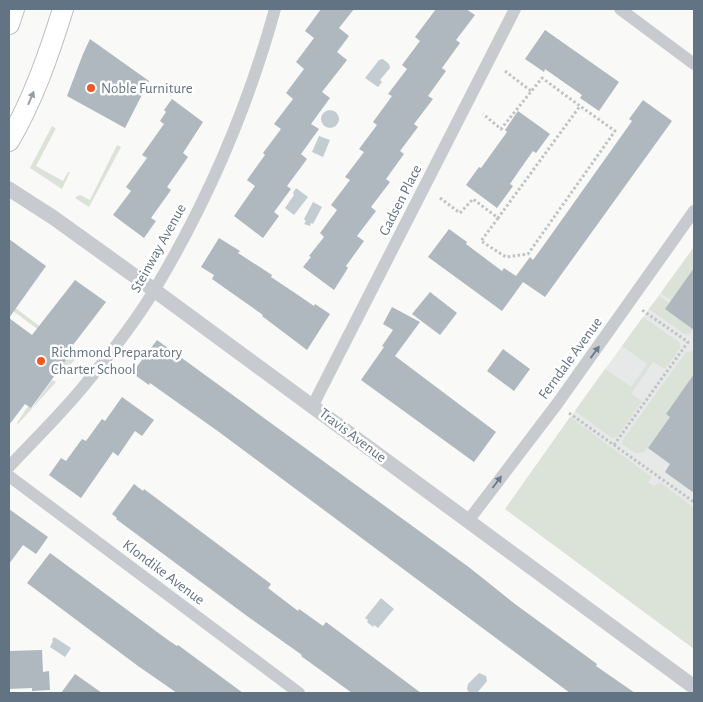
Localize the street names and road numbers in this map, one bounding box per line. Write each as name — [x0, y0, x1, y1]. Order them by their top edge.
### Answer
street label: Gadsen Place — [376, 162, 425, 238]
street label: Steinway Avenue — [128, 201, 189, 295]
street label: Ferndale Avenue — [536, 315, 605, 402]
street label: Travis Avenue — [316, 405, 389, 465]
street label: Klondike Avenue — [120, 537, 207, 608]

